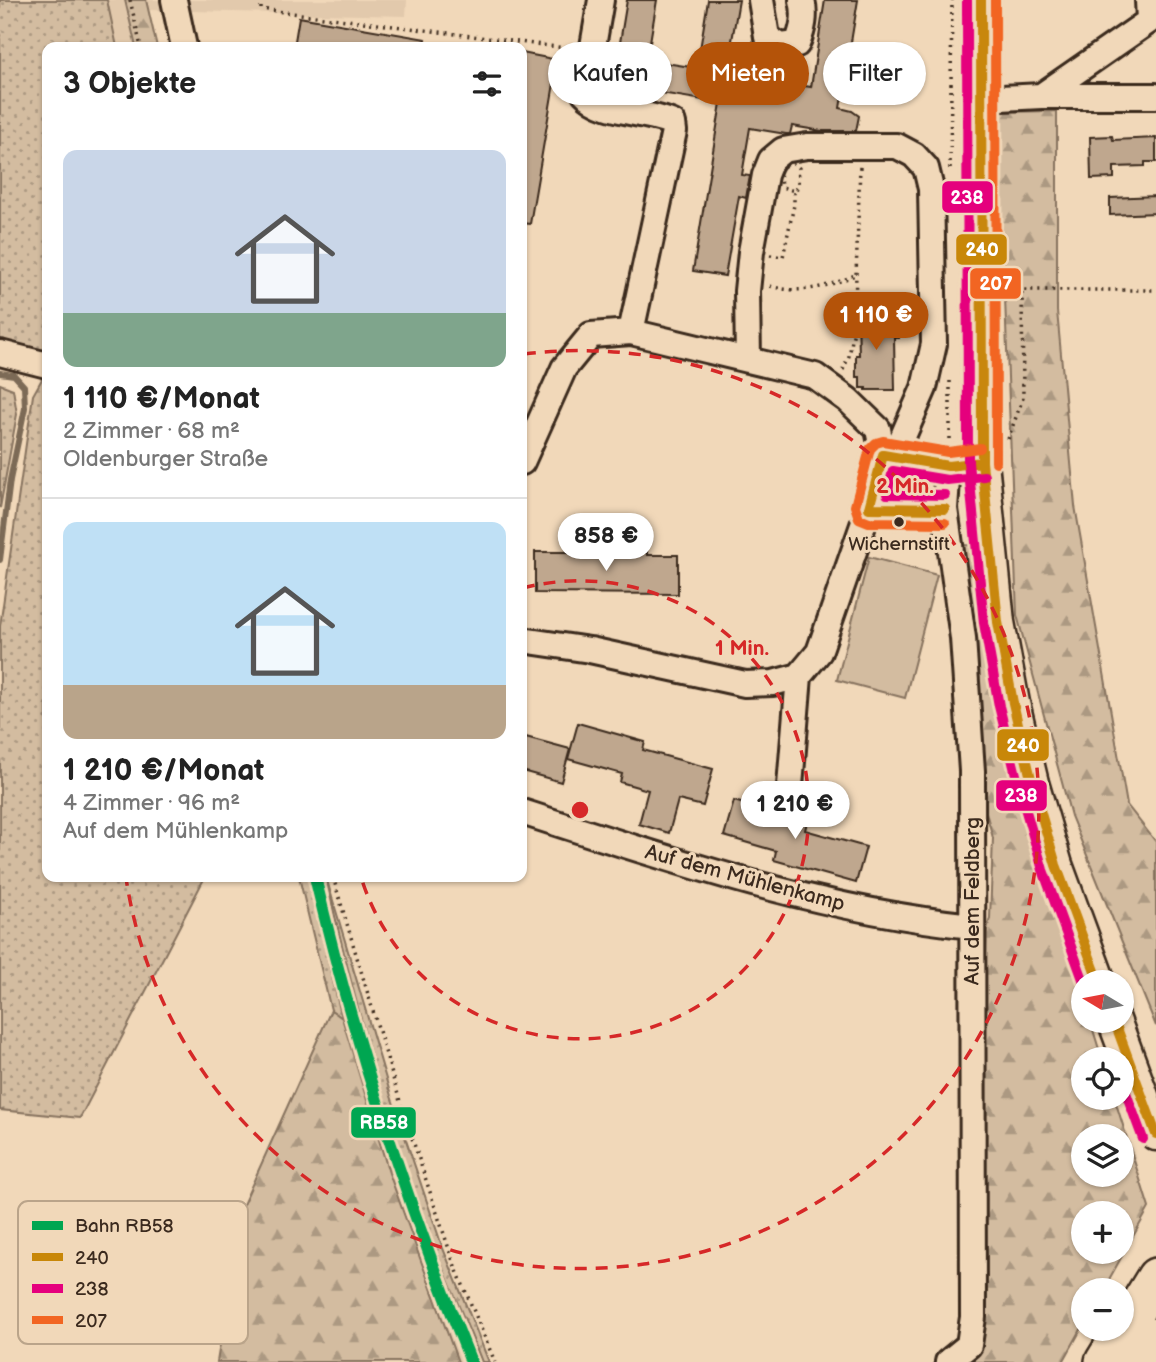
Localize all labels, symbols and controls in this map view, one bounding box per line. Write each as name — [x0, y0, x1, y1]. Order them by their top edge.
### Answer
chip: Kaufen — [548, 42, 672, 105]
chip: Mieten — [686, 42, 809, 105]
chip: Filter — [823, 42, 926, 105]
icon: filters — [468, 65, 506, 103]
text: 3 Objekte — [63, 66, 196, 102]
line badge: 238 — [941, 180, 994, 214]
text: 238 — [950, 187, 984, 210]
icon: home — [222, 196, 348, 322]
line badge: 240 — [955, 233, 1008, 266]
text: 240 — [965, 239, 999, 262]
line badge: 207 — [969, 267, 1022, 300]
text: 207 — [979, 273, 1013, 296]
pin: 1 110 € — [811, 292, 941, 352]
text: 1 110 € — [839, 301, 913, 329]
text: 1 110 €/Monat — [63, 381, 260, 417]
text: 2 Zimmer · 68 m² — [63, 417, 240, 445]
text: Oldenburger Straße — [63, 445, 268, 473]
text: 2 Min. — [876, 474, 934, 499]
pin: 858 € — [557, 514, 655, 573]
marker: Wichernstift — [892, 515, 906, 529]
text: 858 € — [574, 522, 638, 550]
place label: Wichernstift — [848, 533, 950, 556]
icon: home — [222, 568, 348, 694]
text: 1 Min. — [715, 636, 769, 661]
line badge: 240 — [996, 728, 1050, 762]
text: 240 — [1006, 735, 1040, 758]
text: 1 210 €/Monat — [63, 753, 264, 789]
line badge: 238 — [995, 779, 1048, 812]
pin: 1 210 € — [730, 782, 860, 841]
text: 238 — [1004, 785, 1038, 808]
text: 4 Zimmer · 96 m² — [63, 789, 240, 817]
text: 1 210 € — [757, 790, 833, 818]
centre of rings — [568, 798, 592, 822]
text: Auf dem Mühlenkamp — [63, 817, 288, 845]
street label: Auf dem Feldberg — [960, 817, 985, 985]
street label: Auf dem Mühlenkamp — [642, 839, 848, 917]
north arrow — [1071, 970, 1134, 1032]
map controls — [1071, 970, 1134, 1341]
button: locate — [1071, 1047, 1134, 1110]
line badge: RB58 — [350, 1106, 417, 1139]
text: RB58 — [360, 1112, 408, 1135]
button: layers — [1071, 1124, 1134, 1187]
legend — [18, 1201, 248, 1344]
button: + — [1071, 1201, 1134, 1264]
text: Bahn RB58 — [75, 1215, 174, 1238]
text: 240 — [75, 1247, 109, 1270]
text: 238 — [75, 1278, 109, 1301]
button: − — [1071, 1278, 1134, 1341]
text: 207 — [75, 1310, 107, 1333]

